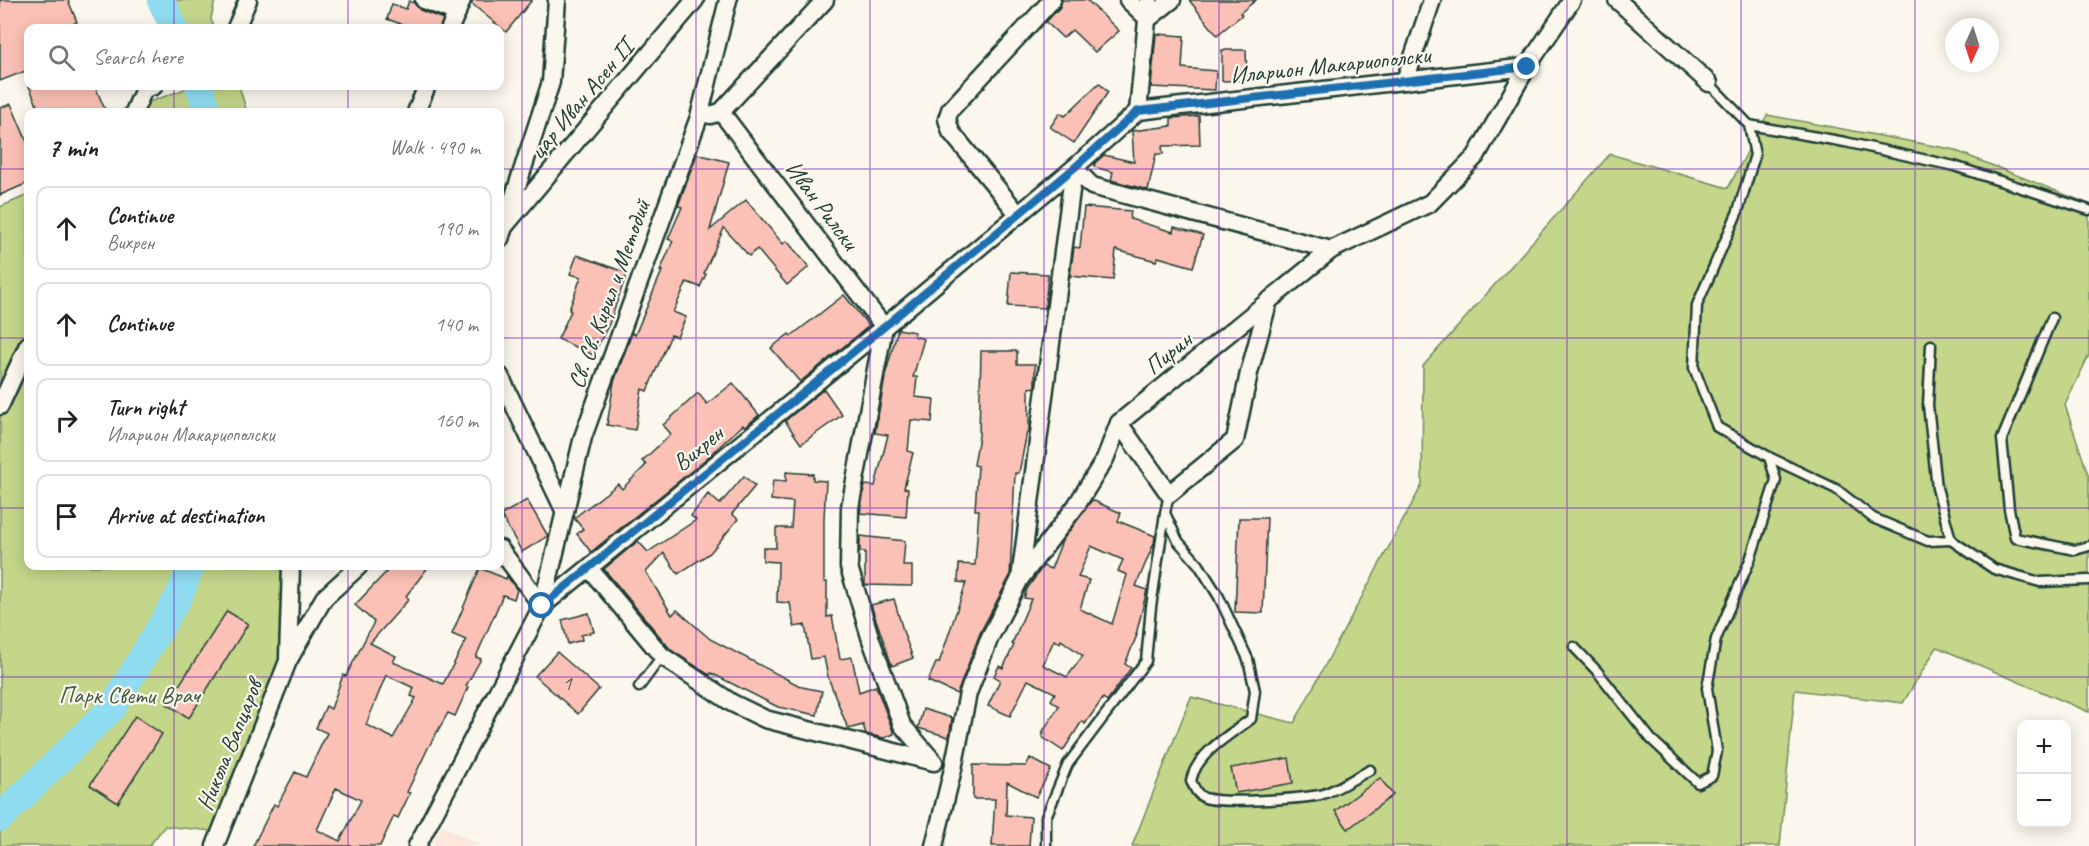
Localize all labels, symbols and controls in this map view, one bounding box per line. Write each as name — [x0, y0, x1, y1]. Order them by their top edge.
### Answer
north arrow — [1945, 18, 1999, 72]
search box — [24, 24, 504, 90]
street label: цар Иван Асен II — [522, 29, 643, 165]
street label: Иларион Макариополски — [1229, 39, 1434, 90]
icon: search — [45, 41, 78, 74]
text: Search here — [93, 43, 183, 71]
route end — [1513, 53, 1539, 79]
text: 7 min — [48, 131, 98, 164]
text: Walk · 490 m — [390, 135, 480, 160]
street label: Иван Рилски — [779, 155, 867, 257]
street label: Св. Св. Кирил и Методий — [561, 194, 658, 392]
text: Continue — [107, 202, 173, 230]
icon: ahead — [50, 212, 83, 245]
text: 190 m — [435, 216, 478, 241]
text: Вихрен — [107, 230, 154, 255]
icon: ahead — [50, 308, 83, 341]
text: Continue — [107, 310, 173, 338]
text: 140 m — [435, 312, 478, 337]
street label: Пирин — [1138, 324, 1199, 381]
text: Turn right — [107, 394, 184, 422]
icon: right — [50, 404, 83, 437]
text: 160 m — [435, 408, 478, 433]
street label: Вихрен — [667, 417, 731, 477]
text: Иларион Макариополски — [107, 422, 274, 447]
icon: arrive — [50, 500, 83, 533]
text: Arrive at destination — [107, 502, 264, 530]
route start — [528, 592, 554, 618]
house number: 1 — [562, 670, 573, 696]
street label: Никола Вапцаров — [189, 671, 271, 815]
park label: Парк Свети Врач — [59, 680, 202, 710]
map controls — [2017, 720, 2071, 828]
button: + — [2017, 720, 2071, 774]
button: − — [2017, 774, 2071, 828]

